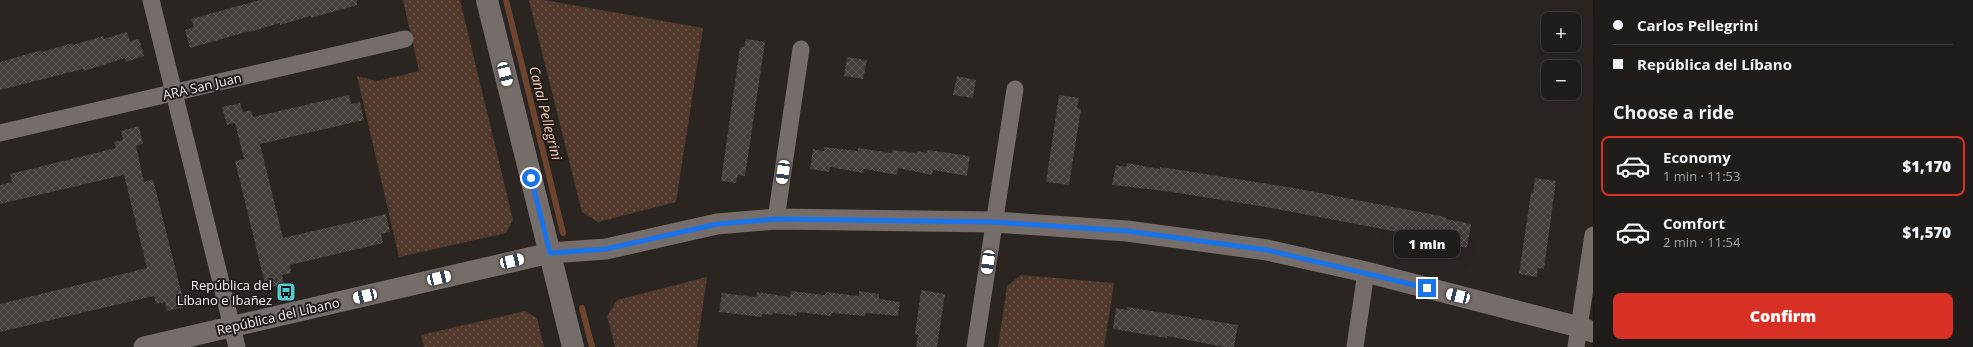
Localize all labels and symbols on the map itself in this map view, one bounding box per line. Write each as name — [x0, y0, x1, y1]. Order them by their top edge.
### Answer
car — [496, 61, 514, 87]
water label: Canal Pellegrini — [525, 64, 567, 162]
street label: ARA San Juan — [161, 68, 243, 104]
car — [775, 159, 791, 185]
route start — [522, 169, 540, 187]
callout: 1 min — [1394, 230, 1460, 258]
car — [980, 249, 996, 275]
car — [499, 252, 525, 270]
car — [426, 269, 452, 287]
place label: República del Líbano e Ibañez — [177, 276, 272, 309]
route end — [1418, 279, 1436, 297]
bus stop icon: República del Líbano e Ibañez — [275, 281, 297, 303]
car — [352, 287, 378, 305]
car — [1445, 287, 1471, 305]
street label: República del Líbano — [215, 293, 341, 339]

